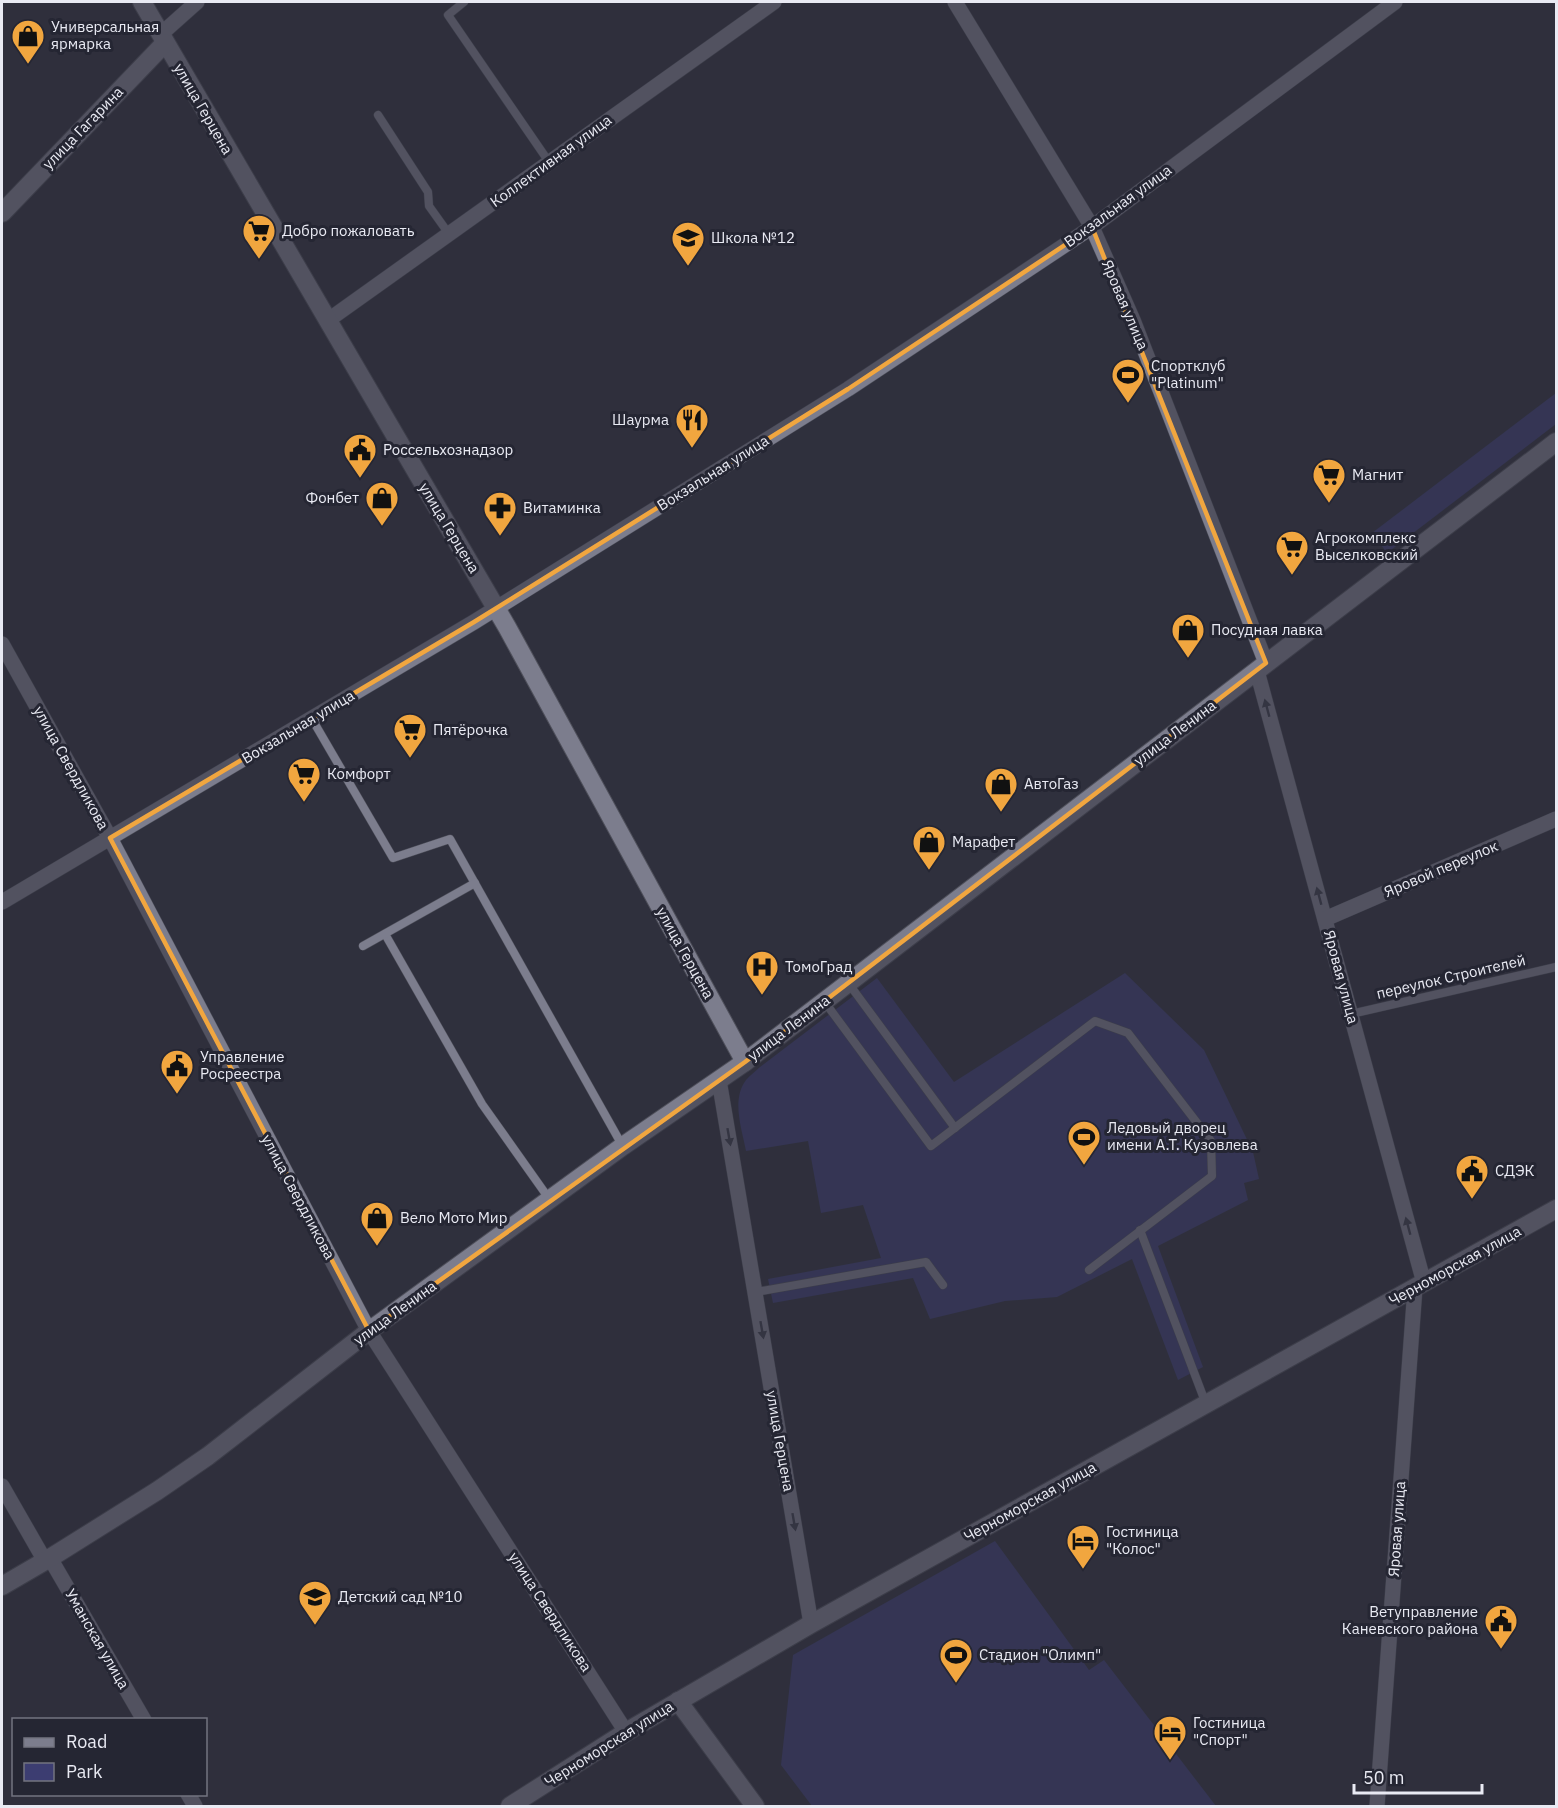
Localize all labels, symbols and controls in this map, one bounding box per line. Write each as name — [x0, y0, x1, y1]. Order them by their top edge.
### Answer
place label: Универсальная ярмарка — [51, 17, 159, 53]
shop icon: Универсальная ярмарка — [10, 18, 46, 65]
street label: улица Герцена — [170, 60, 237, 158]
street label: улица Гагарина — [38, 82, 127, 173]
street label: Коллективная улица — [486, 110, 615, 211]
street label: Вокзальная улица — [1060, 160, 1175, 251]
supermarket icon: Добро пожаловать — [241, 213, 277, 260]
school or university icon: Школа №12 — [670, 220, 706, 267]
place label: Добро пожаловать — [282, 221, 415, 240]
place label: Школа №12 — [711, 228, 795, 247]
street label: Яровая улица — [1098, 257, 1153, 353]
place label: Спортклуб "Platinum" — [1151, 356, 1226, 392]
sports icon: Спортклуб "Platinum" — [1110, 357, 1146, 404]
restaurant icon: Шаурма — [674, 402, 710, 449]
place label: Шаурма — [612, 410, 669, 429]
street label: Вокзальная улица — [653, 431, 772, 515]
public building icon: Россельхознадзор — [342, 432, 378, 479]
place label: Россельхознадзор — [383, 440, 513, 459]
supermarket icon: Магнит — [1311, 457, 1347, 504]
place label: Магнит — [1352, 465, 1403, 484]
street label: улица Герцена — [415, 479, 484, 576]
shop icon: Фонбет — [364, 480, 400, 527]
place label: Фонбет — [306, 488, 359, 507]
pharmacy icon: Витаминка — [482, 490, 518, 537]
place label: Витаминка — [523, 498, 601, 517]
place label: Агрокомплекс Выселковский — [1315, 528, 1418, 564]
supermarket icon: Агрокомплекс Выселковский — [1274, 529, 1310, 576]
shop icon: Посудная лавка — [1170, 612, 1206, 659]
place label: Посудная лавка — [1211, 620, 1323, 639]
street label: Вокзальная улица — [238, 685, 358, 768]
street label: улица Ленина — [1130, 696, 1220, 770]
one-way arrow — [1262, 699, 1271, 717]
street label: улица Свердликова — [29, 702, 113, 833]
supermarket icon: Пятёрочка — [392, 712, 428, 759]
place label: Пятёрочка — [433, 720, 508, 739]
supermarket icon: Комфорт — [286, 756, 322, 803]
place label: Комфорт — [327, 764, 391, 783]
shop icon: АвтоГаз — [983, 766, 1019, 813]
place label: АвтоГаз — [1024, 774, 1079, 793]
shop icon: Марафет — [911, 824, 947, 871]
place label: Марафет — [952, 832, 1015, 851]
street label: Яровой переулок — [1381, 836, 1501, 901]
one-way arrow — [1313, 887, 1323, 906]
street label: улица Герцена — [652, 904, 718, 1002]
street label: Яровая улица — [1320, 928, 1363, 1026]
hospital icon: ТомоГрад — [744, 949, 780, 996]
street label: переулок Строителей — [1374, 950, 1527, 1003]
place label: ТомоГрад — [785, 957, 852, 976]
street label: улица Ленина — [744, 991, 834, 1065]
place label: Управление Росреестра — [200, 1047, 285, 1083]
public building icon: Управление Росреестра — [159, 1048, 195, 1095]
place label: Ледовый дворец имени А.Т. Кузовлева — [1107, 1118, 1258, 1154]
sports icon: Ледовый дворец имени А.Т. Кузовлева — [1066, 1119, 1102, 1166]
one-way arrow — [725, 1128, 734, 1147]
street label: улица Свердликова — [257, 1131, 339, 1262]
public building icon: СДЭК — [1454, 1153, 1490, 1200]
place label: СДЭК — [1495, 1161, 1535, 1180]
shop icon: Вело Мото Мир — [359, 1200, 395, 1247]
place label: Вело Мото Мир — [400, 1208, 507, 1227]
one-way arrow — [1403, 1217, 1413, 1236]
street label: Черноморская улица — [1385, 1221, 1524, 1310]
street label: улица Ленина — [349, 1276, 440, 1349]
one-way arrow — [758, 1320, 767, 1339]
street label: улица Герцена — [762, 1389, 799, 1493]
street label: Черноморская улица — [960, 1457, 1099, 1546]
street label: Яровая улица — [1384, 1480, 1409, 1578]
one-way arrow — [790, 1513, 799, 1532]
place label: Гостиница "Колос" — [1106, 1522, 1179, 1558]
hotel icon: Гостиница "Колос" — [1065, 1523, 1101, 1570]
street label: улица Свердликова — [505, 1548, 596, 1675]
school or university icon: Детский сад №10 — [297, 1579, 333, 1626]
street label: Уманская улица — [61, 1585, 134, 1692]
place label: Детский сад №10 — [338, 1587, 463, 1606]
place label: Ветуправление Каневского района — [1342, 1602, 1478, 1638]
public building icon: Ветуправление Каневского района — [1483, 1603, 1519, 1650]
sports icon: Стадион "Олимп" — [938, 1637, 974, 1684]
place label: Стадион "Олимп" — [979, 1645, 1101, 1664]
street label: Черноморская улица — [541, 1696, 677, 1791]
place label: Гостиница "Спорт" — [1193, 1713, 1266, 1749]
hotel icon: Гостиница "Спорт" — [1152, 1714, 1188, 1761]
legend — [12, 1718, 207, 1796]
text: Road — [66, 1730, 107, 1753]
scale bar — [1354, 1757, 1482, 1795]
text: Park — [66, 1760, 103, 1783]
text: 50 m — [1363, 1766, 1405, 1789]

